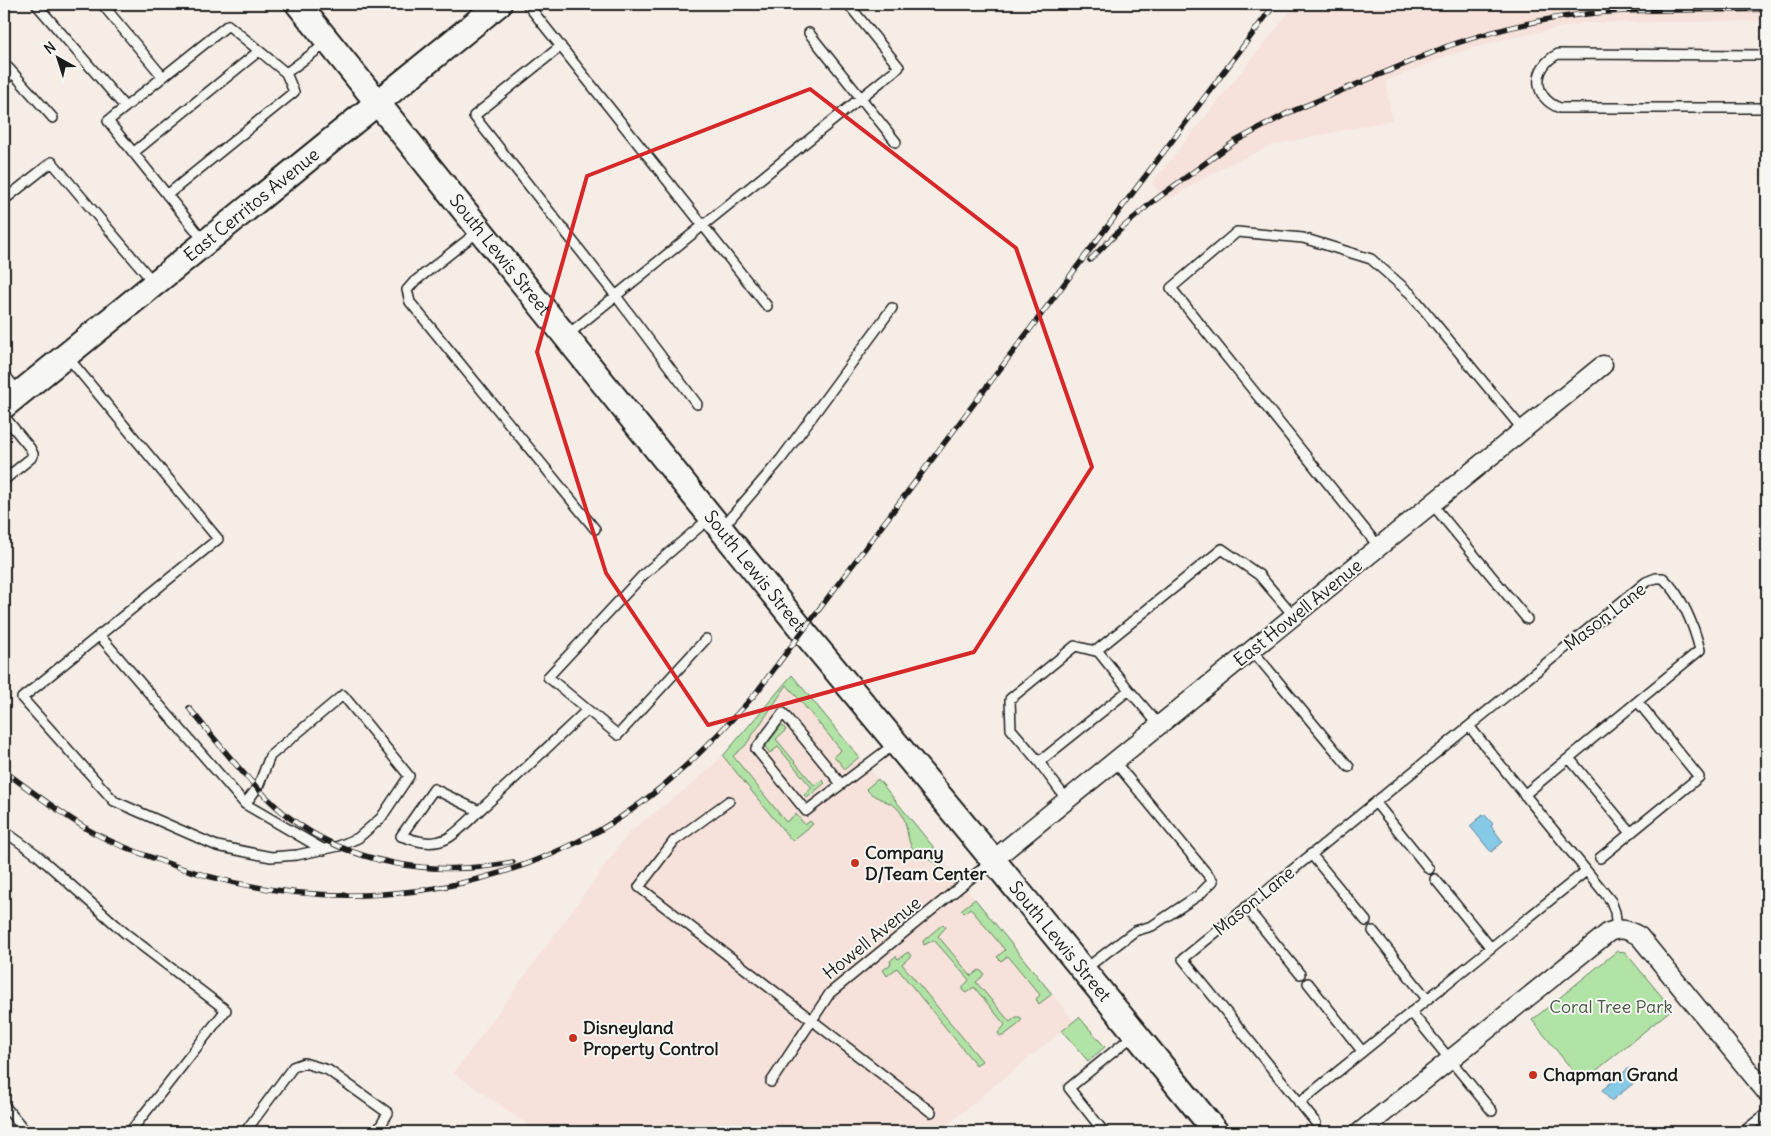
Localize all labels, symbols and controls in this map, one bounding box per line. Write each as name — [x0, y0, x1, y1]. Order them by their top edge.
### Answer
north arrow — [32, 32, 82, 82]
text: N — [40, 38, 59, 58]
street label: East Cerritos Avenue — [179, 143, 324, 266]
street label: South Lewis Street — [445, 189, 556, 320]
street label: South Lewis Street — [699, 505, 811, 636]
street label: East Howell Avenue — [1229, 554, 1367, 671]
street label: Mason Lane — [1559, 577, 1650, 656]
place label: Company D/Team Center — [865, 841, 987, 885]
marker: Company D/Team Center — [849, 857, 861, 869]
street label: Mason Lane — [1208, 861, 1299, 940]
street label: South Lewis Street — [1004, 876, 1116, 1006]
street label: Howell Avenue — [818, 891, 925, 984]
park label: Coral Tree Park — [1549, 995, 1673, 1018]
place label: Disneyland Property Control — [583, 1016, 718, 1060]
marker: Disneyland Property Control — [567, 1032, 579, 1044]
place label: Chapman Grand — [1543, 1063, 1678, 1086]
marker: Chapman Grand — [1527, 1069, 1539, 1081]

